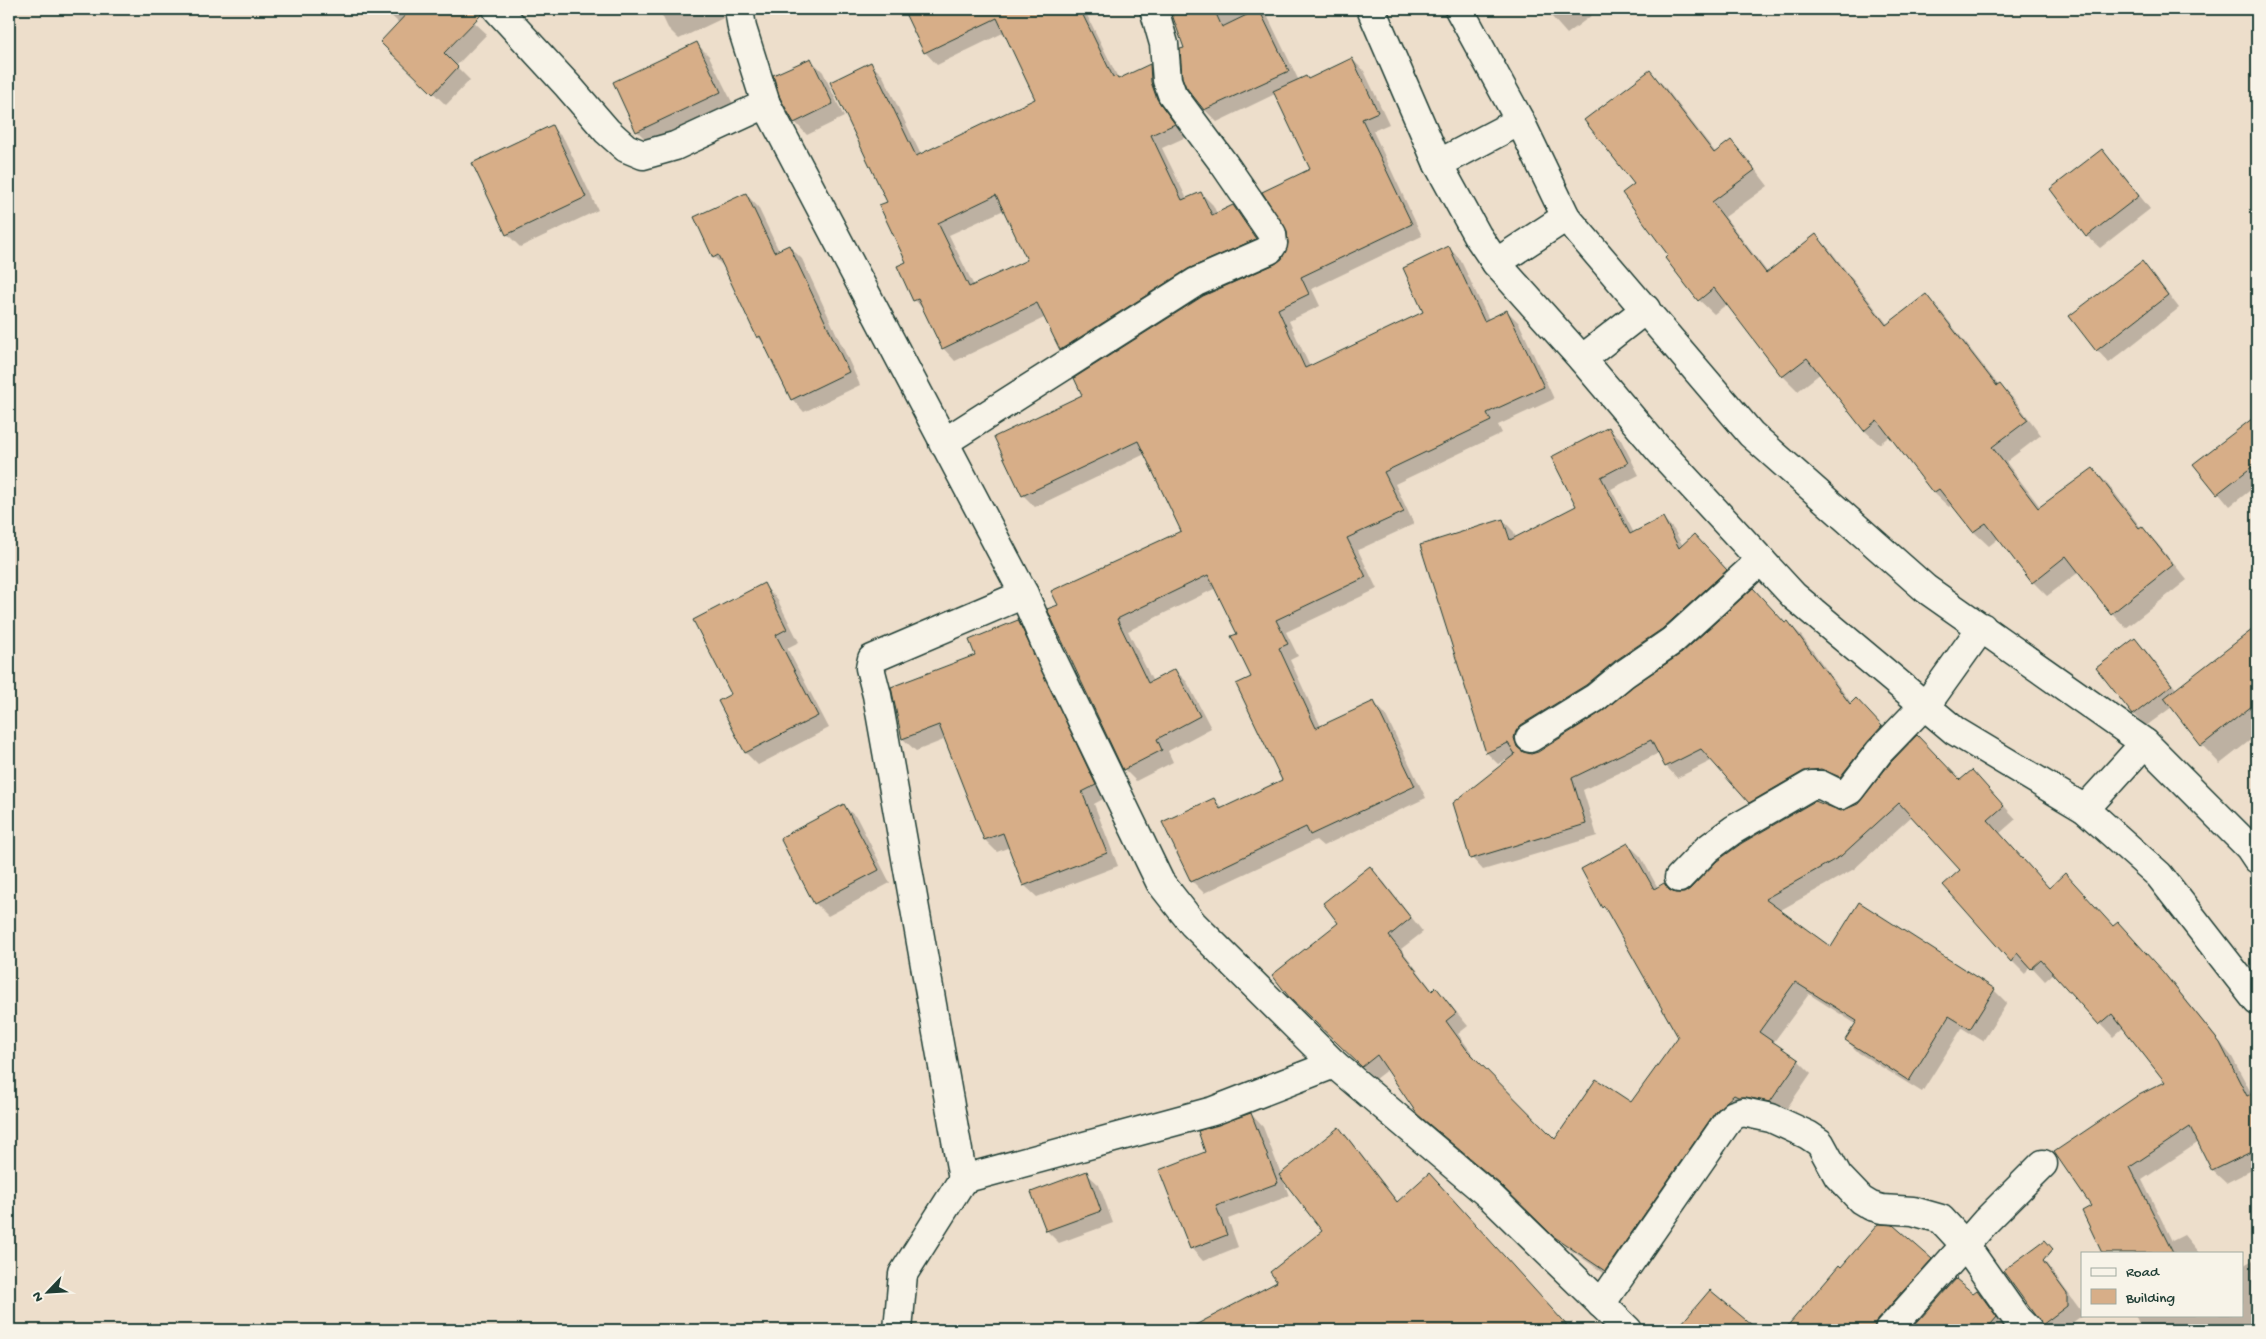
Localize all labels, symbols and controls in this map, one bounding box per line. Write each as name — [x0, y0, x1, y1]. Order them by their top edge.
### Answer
legend — [2081, 1252, 2244, 1316]
text: Road — [2126, 1264, 2160, 1282]
north arrow — [22, 1266, 72, 1316]
text: N — [29, 1289, 48, 1304]
text: Building — [2125, 1290, 2175, 1308]

